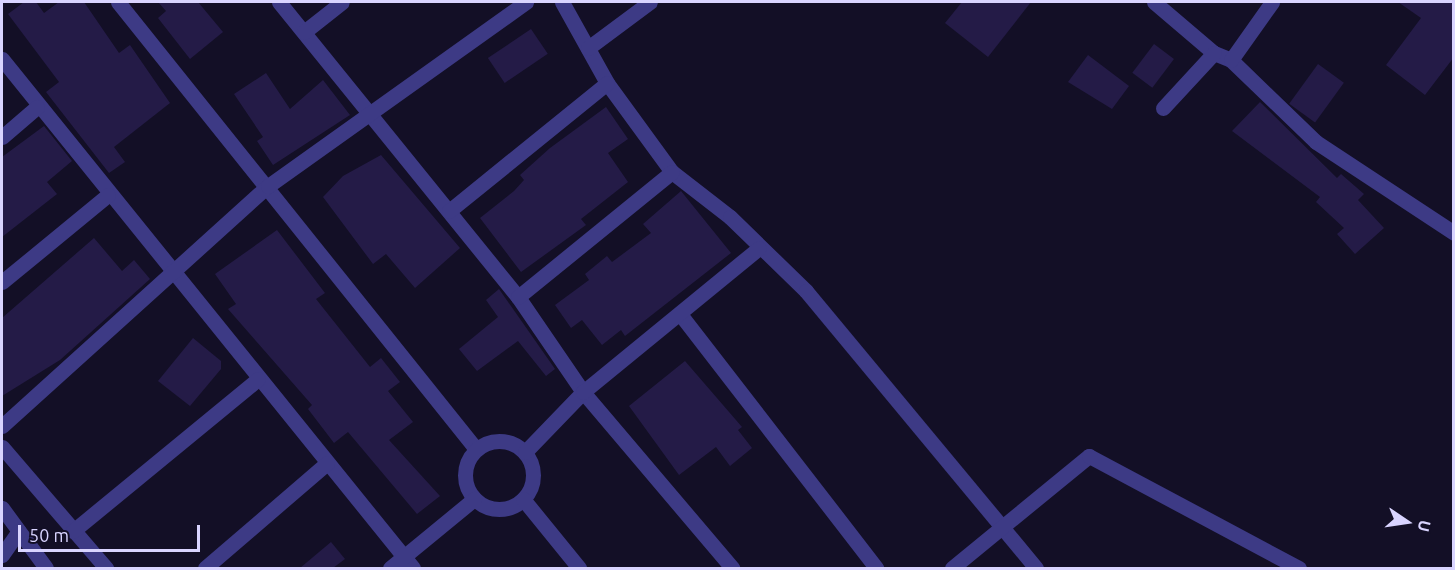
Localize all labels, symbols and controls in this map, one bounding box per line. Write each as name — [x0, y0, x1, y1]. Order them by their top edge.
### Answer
north arrow — [1377, 492, 1437, 552]
scale bar — [21, 513, 202, 551]
text: U — [1415, 519, 1435, 534]
text: 50 m — [29, 525, 69, 545]

